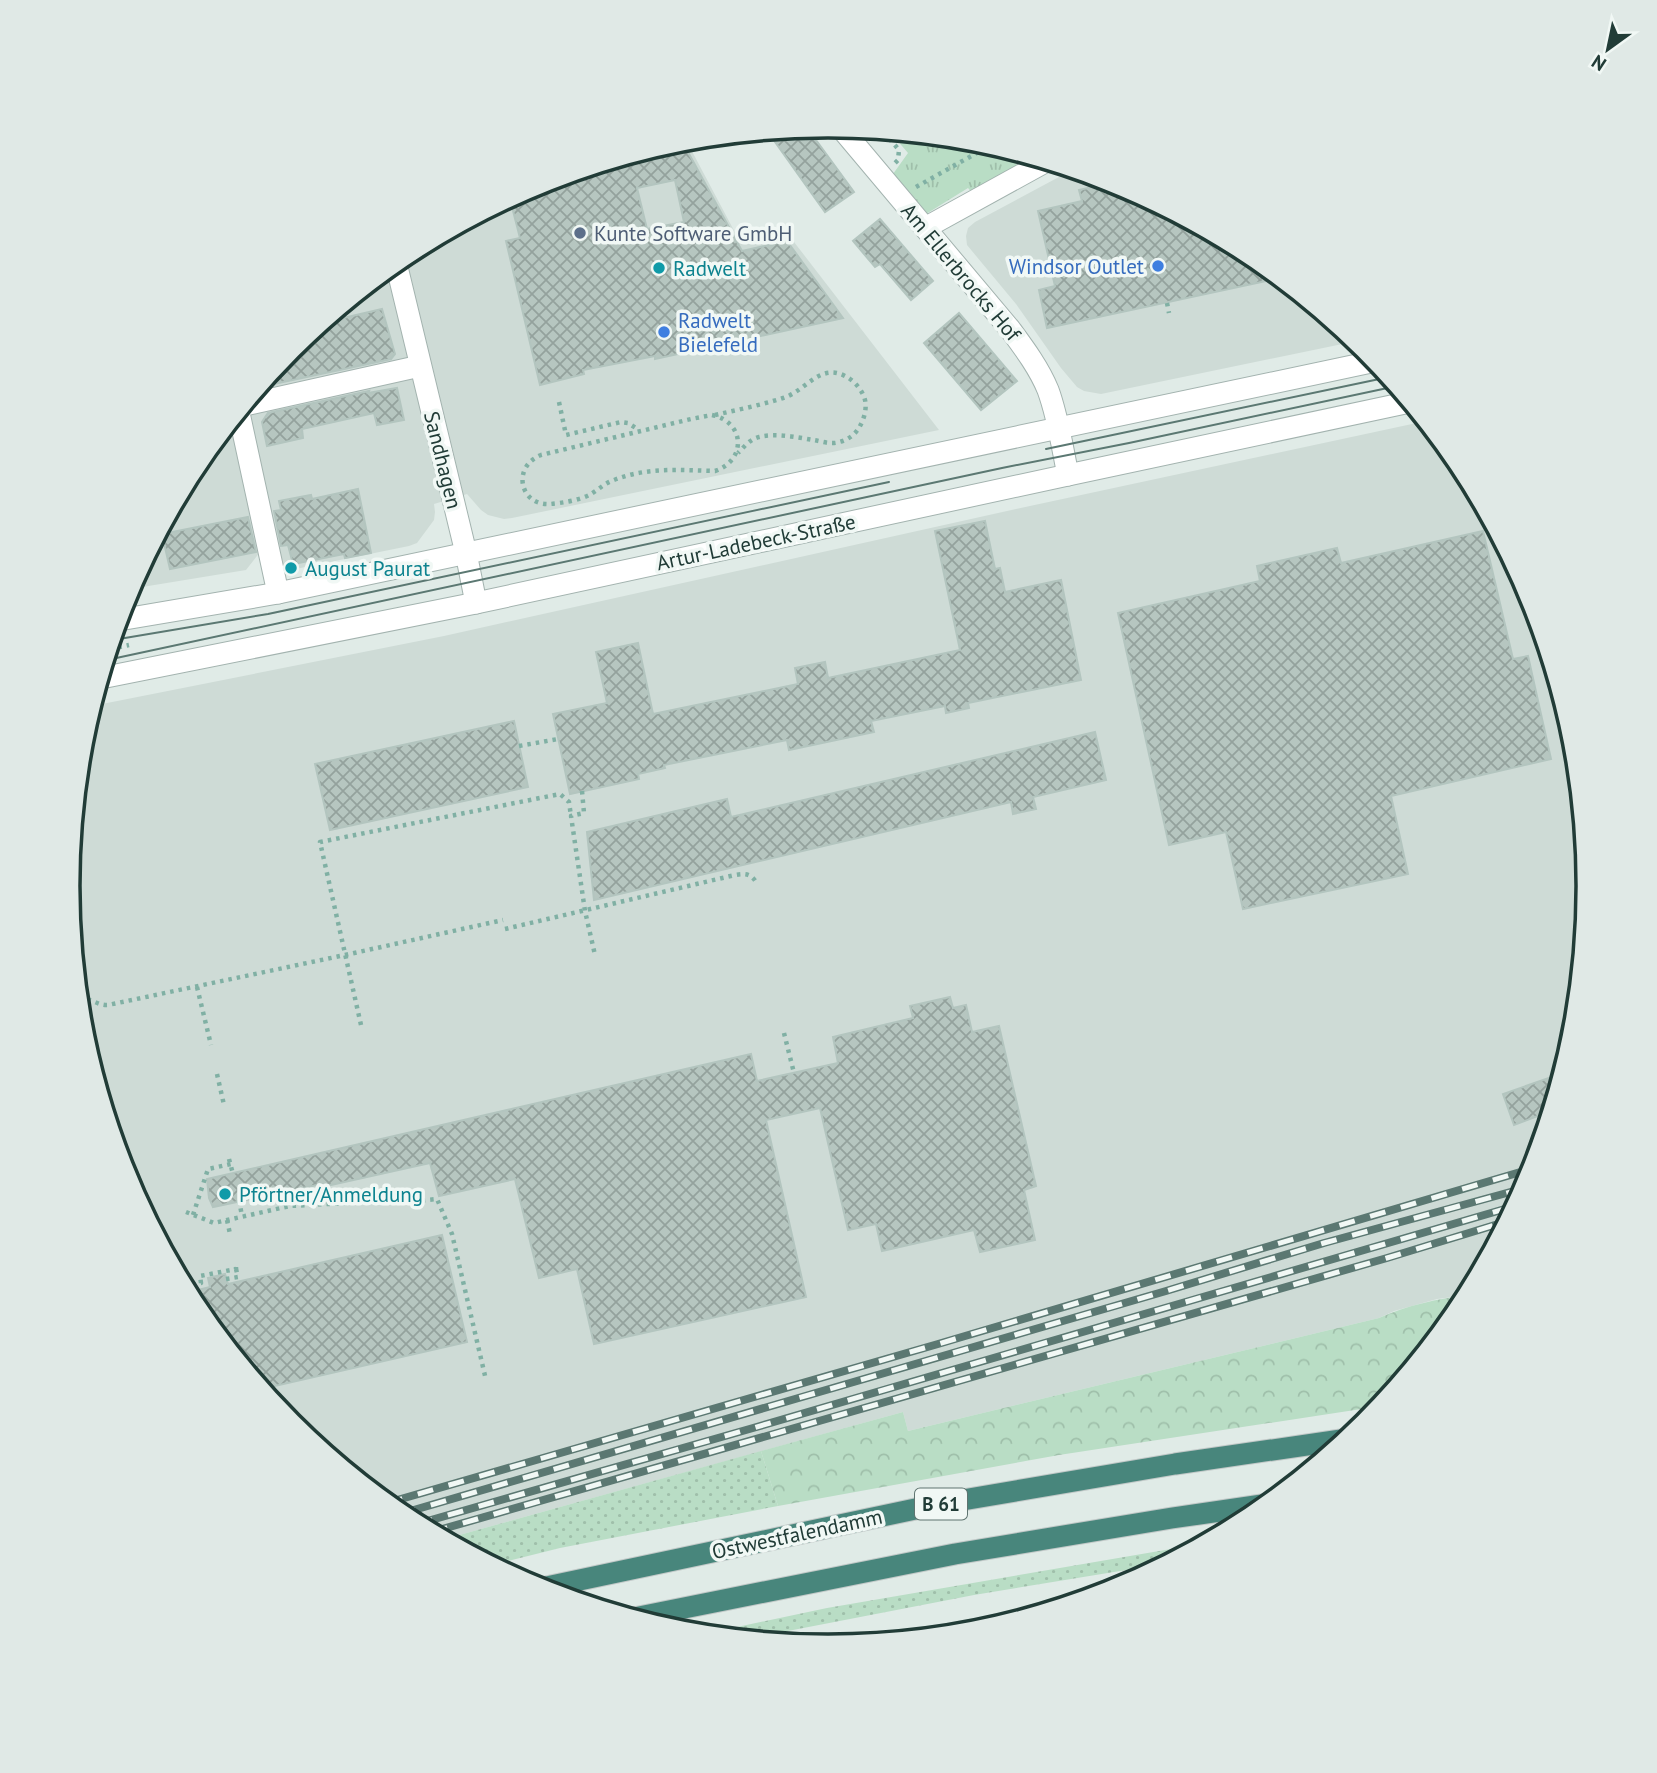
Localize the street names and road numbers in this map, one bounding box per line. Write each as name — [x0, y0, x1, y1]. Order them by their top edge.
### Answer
street label: Am Ellerbrocks Hof — [895, 198, 1027, 347]
street label: Sandhagen — [418, 408, 468, 512]
street label: Artur-Ladebeck-Straße — [654, 508, 858, 576]
road number: B 61 — [915, 1488, 967, 1520]
street label: Ostwestfalendamm — [709, 1503, 885, 1565]

